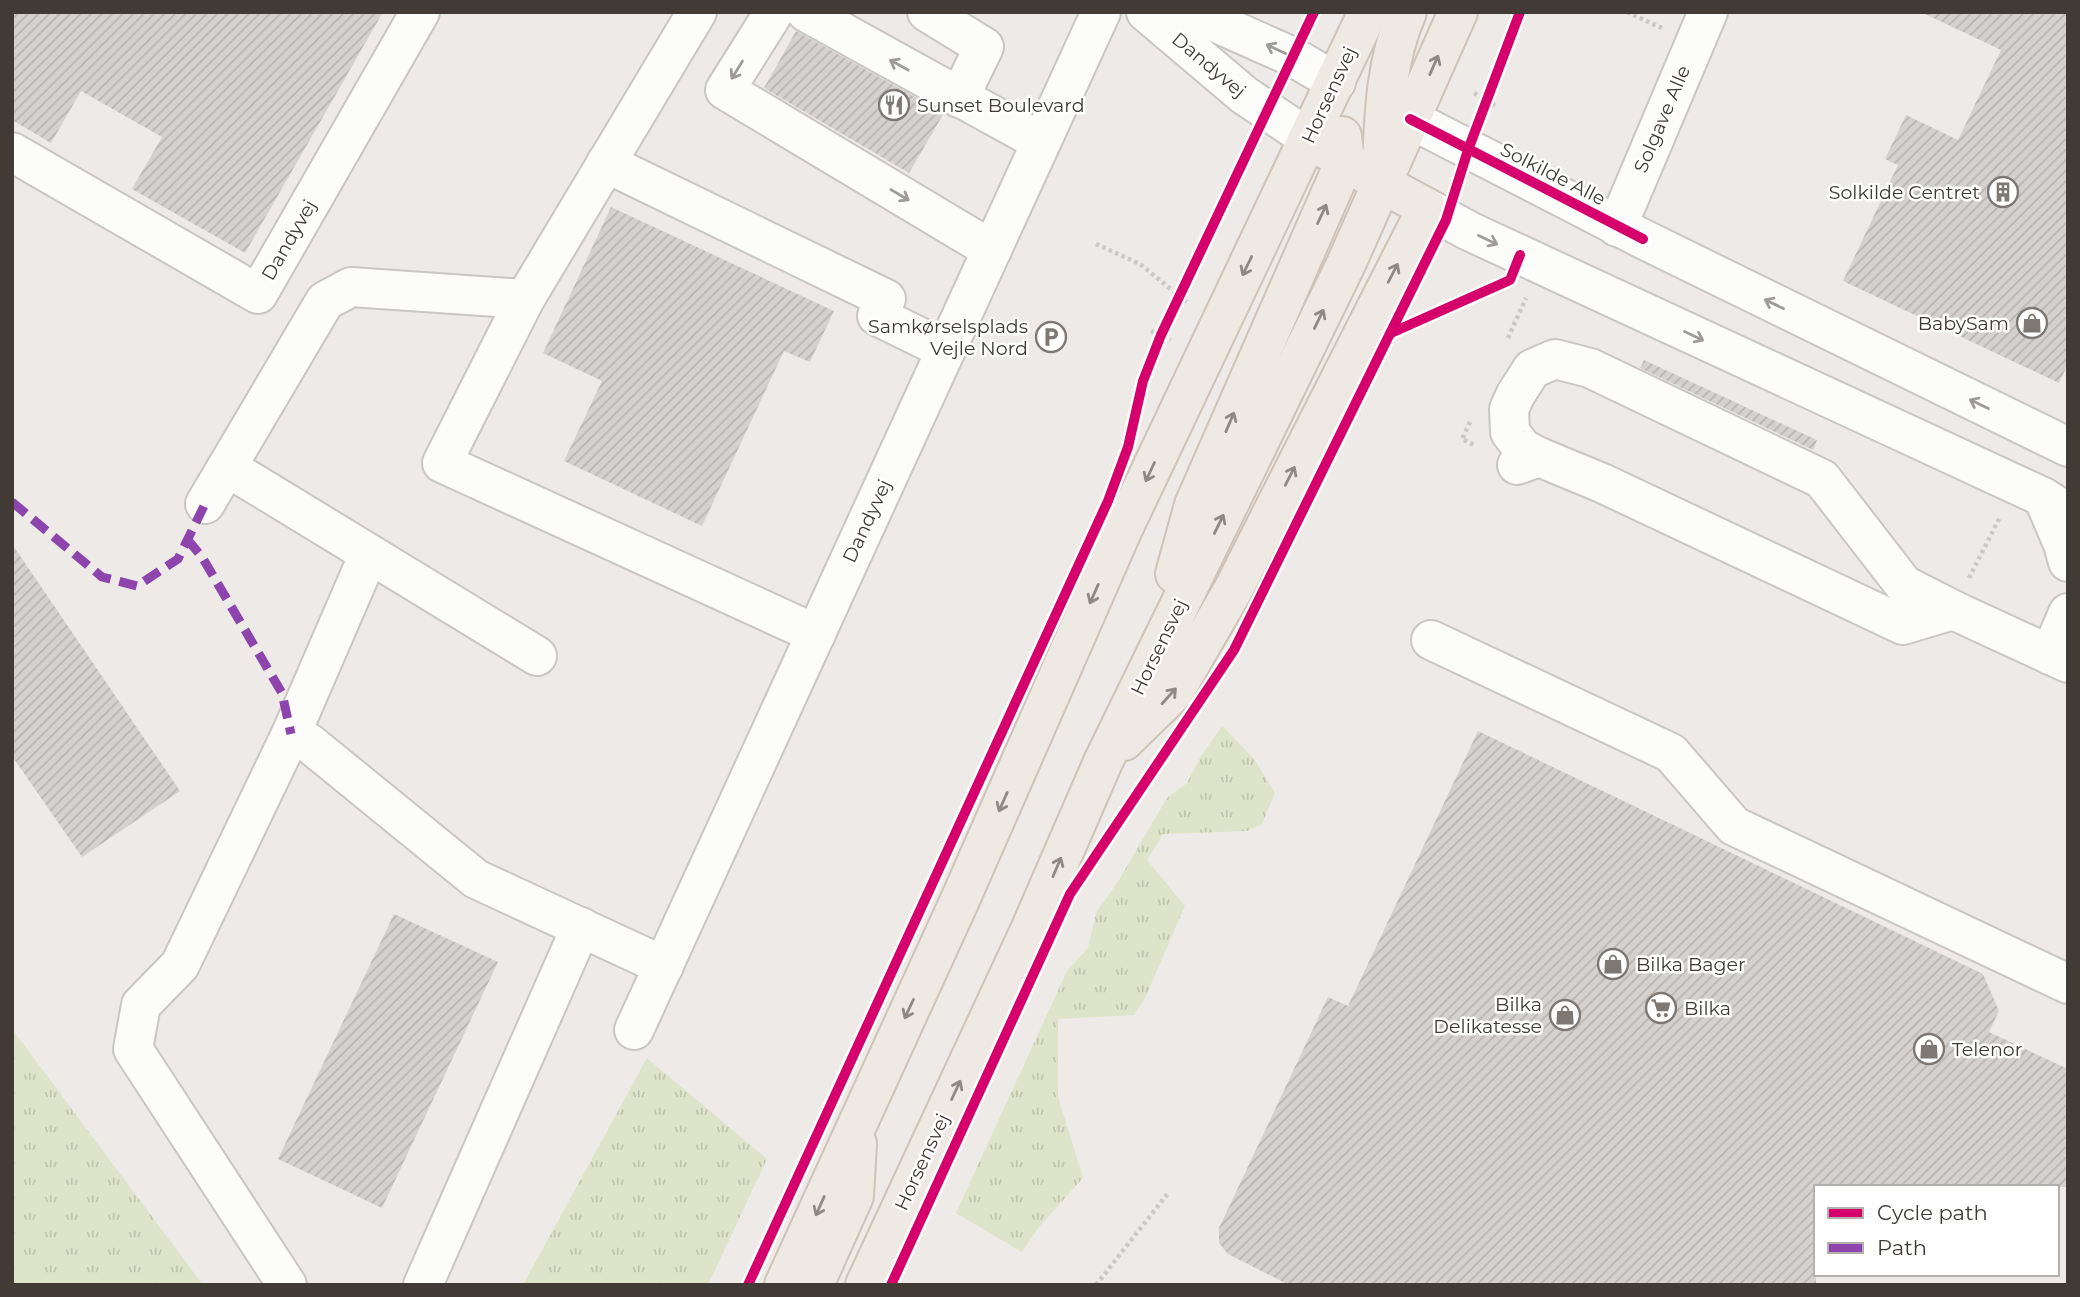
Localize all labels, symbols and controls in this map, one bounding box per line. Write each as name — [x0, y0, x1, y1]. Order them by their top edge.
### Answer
street label: Dandyvej — [1167, 27, 1251, 103]
one-way arrow — [1266, 42, 1287, 56]
street label: Horsensvej — [1297, 43, 1361, 147]
one-way arrow — [1428, 55, 1441, 77]
one-way arrow — [889, 58, 910, 71]
one-way arrow — [730, 60, 744, 80]
street label: Solgave Alle — [1629, 62, 1695, 176]
restaurant icon: Sunset Boulevard — [877, 88, 911, 122]
place label: Sunset Boulevard — [917, 94, 1085, 117]
street label: Solkilde Alle — [1497, 138, 1609, 210]
building icon: Solkilde Centret — [1986, 175, 2020, 209]
place label: Solkilde Centret — [1829, 181, 1980, 204]
one-way arrow — [890, 189, 910, 203]
street label: Dandyvej — [257, 196, 321, 284]
one-way arrow — [1316, 204, 1329, 225]
one-way arrow — [1477, 233, 1498, 247]
one-way arrow — [1240, 255, 1253, 276]
one-way arrow — [1386, 263, 1400, 284]
one-way arrow — [1764, 297, 1785, 311]
shop icon: BabySam — [2015, 306, 2049, 340]
one-way arrow — [1312, 309, 1326, 330]
place label: BabySam — [1918, 312, 2009, 335]
place label: Samkørselsplads Vejle Nord — [868, 315, 1028, 360]
parking icon: Samkørselsplads Vejle Nord — [1034, 320, 1068, 354]
one-way arrow — [1683, 329, 1704, 343]
one-way arrow — [1969, 396, 1990, 410]
one-way arrow — [1224, 412, 1237, 433]
one-way arrow — [1142, 461, 1156, 482]
one-way arrow — [1284, 466, 1298, 487]
street label: Dandyvej — [838, 476, 896, 566]
one-way arrow — [1213, 514, 1226, 535]
one-way arrow — [1087, 582, 1100, 604]
street label: Horsensvej — [1126, 595, 1192, 699]
one-way arrow — [1161, 687, 1177, 705]
one-way arrow — [996, 791, 1009, 812]
one-way arrow — [1051, 857, 1064, 878]
shop icon: Bilka Bager — [1596, 947, 1630, 981]
place label: Bilka Bager — [1636, 953, 1746, 976]
supermarket icon: Bilka — [1644, 991, 1678, 1025]
place label: Bilka Delikatesse — [1433, 993, 1542, 1038]
place label: Bilka — [1684, 997, 1731, 1020]
shop icon: Bilka Delikatesse — [1548, 998, 1582, 1032]
one-way arrow — [902, 999, 915, 1020]
shop icon: Telenor — [1912, 1032, 1946, 1066]
place label: Telenor — [1952, 1038, 2022, 1061]
one-way arrow — [949, 1080, 963, 1101]
street label: Horsensvej — [890, 1110, 954, 1214]
legend — [1814, 1185, 2059, 1276]
one-way arrow — [813, 1194, 826, 1216]
text: Cycle path — [1877, 1200, 1988, 1225]
text: Path — [1877, 1235, 1927, 1260]

